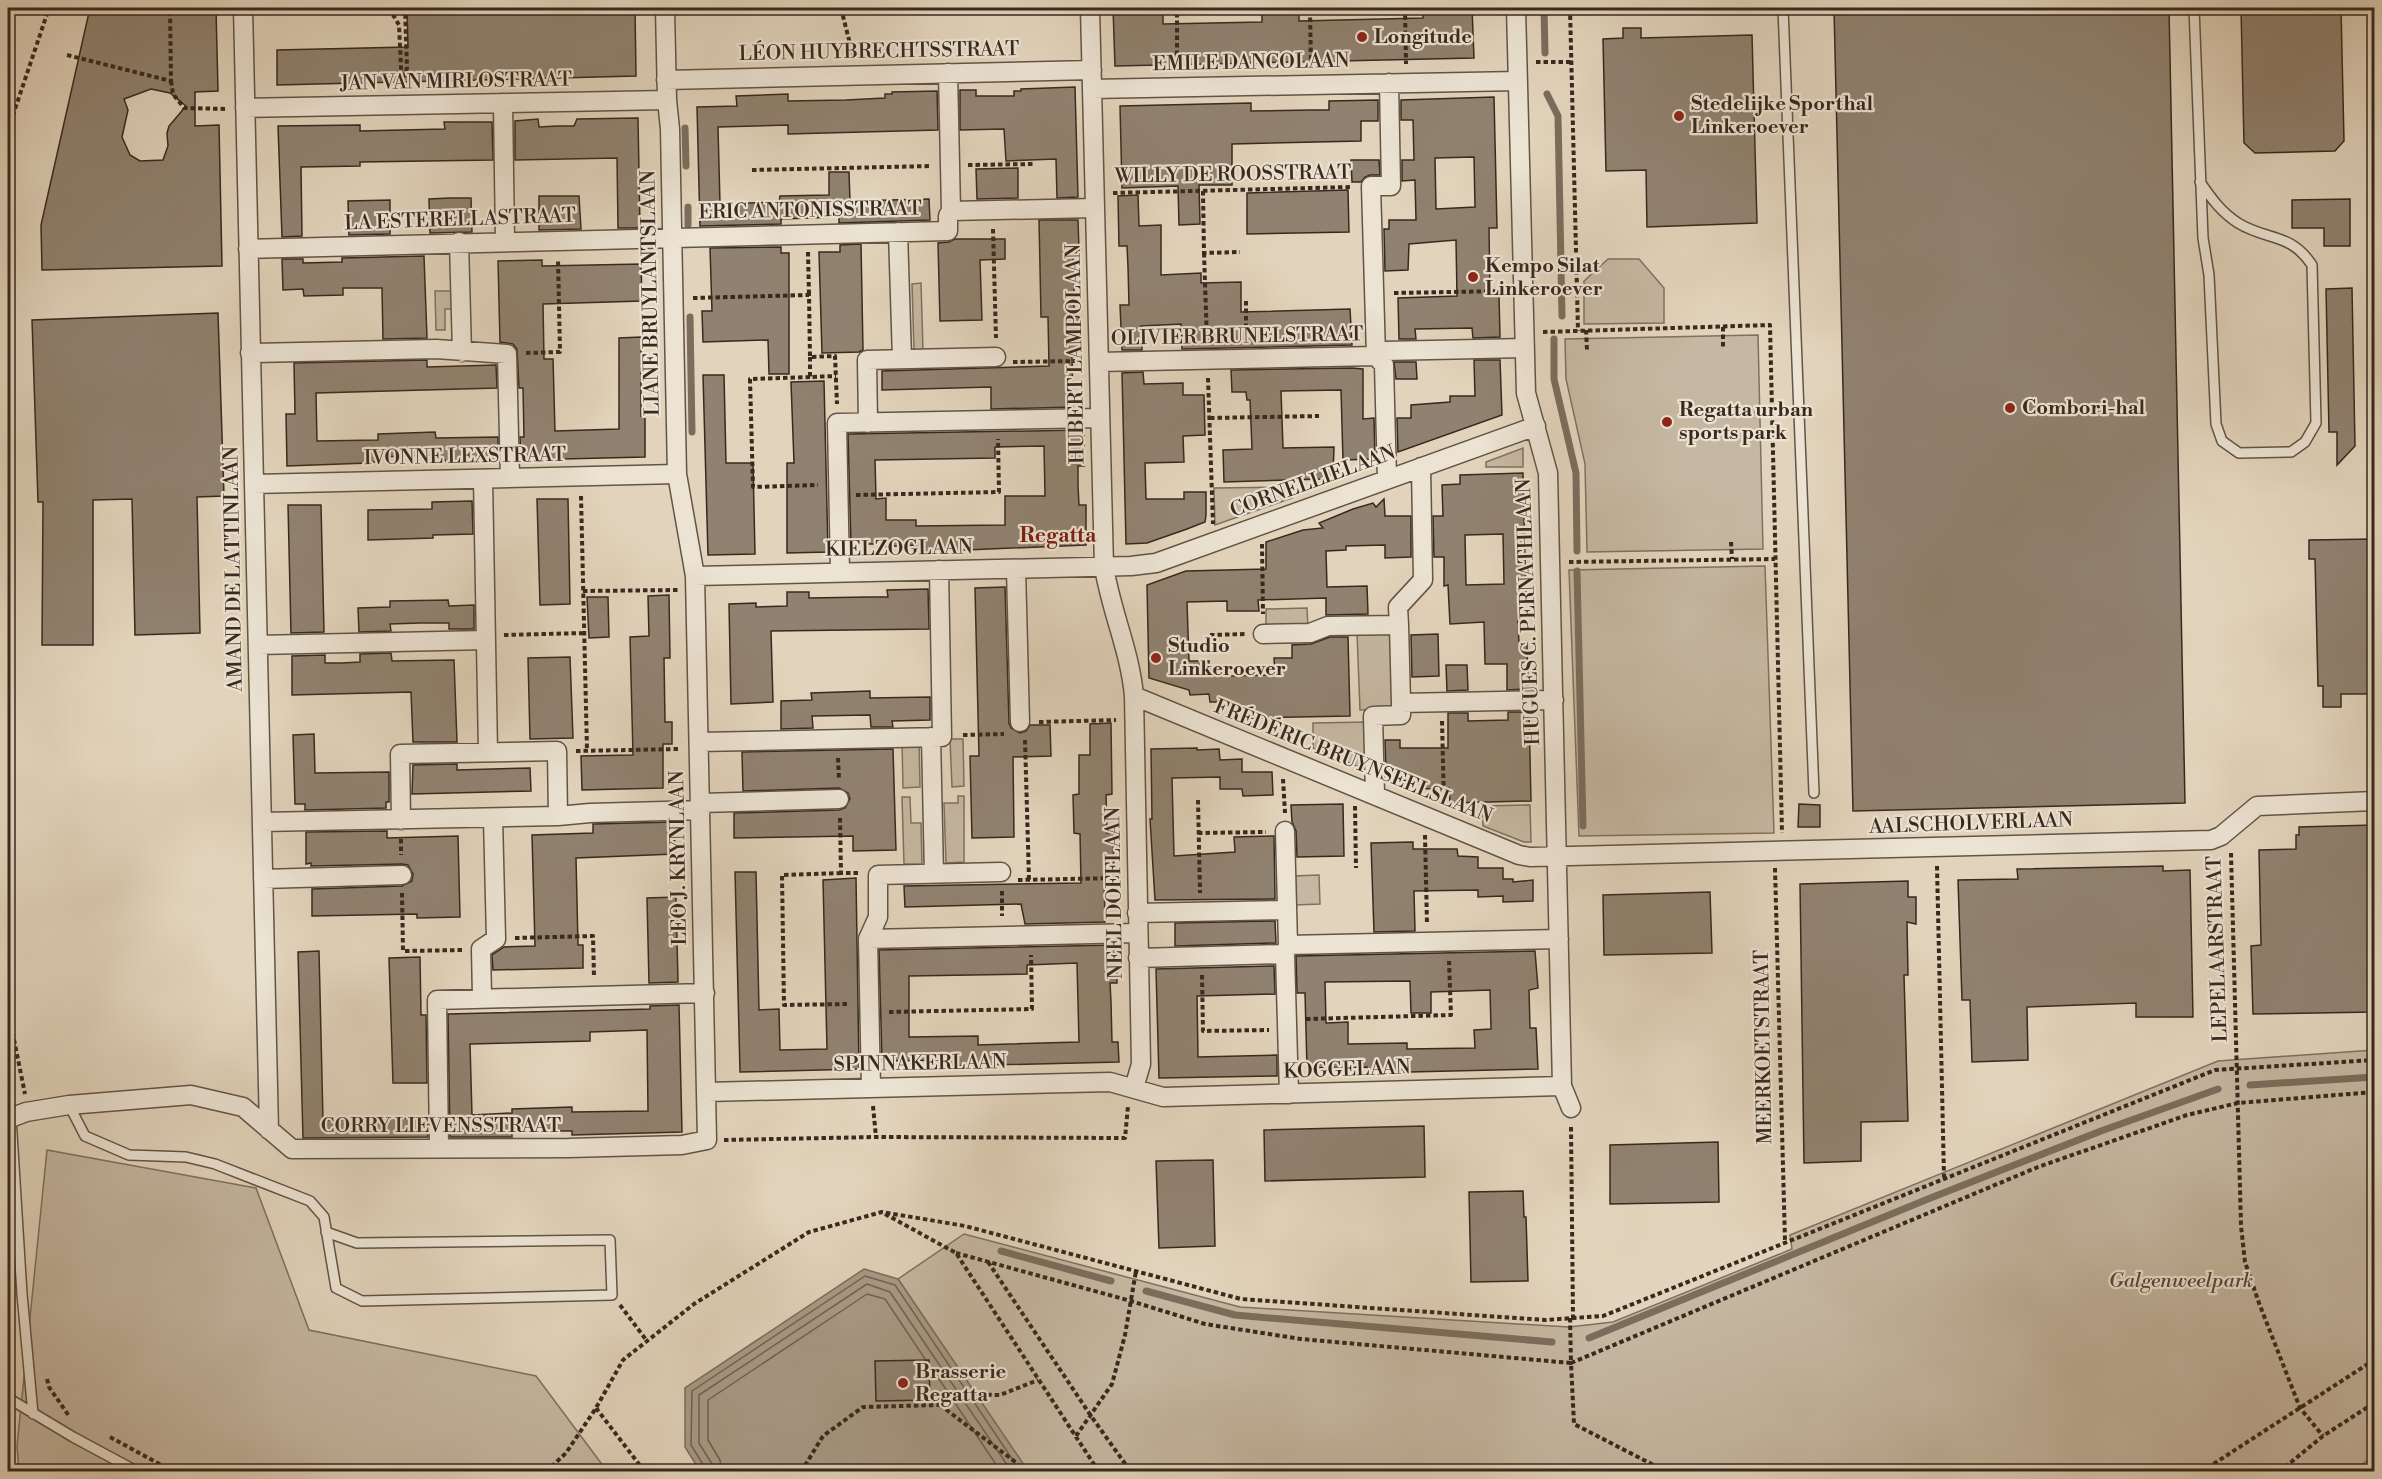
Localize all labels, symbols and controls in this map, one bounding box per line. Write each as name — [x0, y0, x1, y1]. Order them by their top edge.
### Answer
place label: Longitude — [1374, 25, 1472, 50]
marker: Longitude — [1355, 30, 1369, 44]
street label: LÉON HUYBRECHTSSTRAAT — [739, 36, 1019, 67]
street label: EMILE DANCOLAAN — [1152, 49, 1350, 77]
street label: JAN VAN MIRLOSTRAAT — [339, 67, 572, 97]
place label: Stedelijke Sporthal Linkeroever — [1691, 92, 1873, 140]
marker: Stedelijke Sporthal Linkeroever — [1672, 109, 1686, 123]
street label: WILLY DE ROOSSTRAAT — [1113, 160, 1352, 190]
street label: LIANE BRUYLANTSLAAN — [636, 170, 666, 416]
street label: ERIC ANTONISSTRAAT — [698, 197, 922, 225]
street label: LA ESTERELLASTRAAT — [344, 203, 576, 237]
street label: HUBERT LAMPOLAAN — [1062, 244, 1090, 464]
place label: Kempo Silat Linkeroever — [1485, 254, 1603, 302]
marker: Kempo Silat Linkeroever — [1466, 270, 1480, 284]
street label: OLIVIER BRUNELSTRAAT — [1111, 322, 1363, 352]
place label: Combori-hal — [2022, 396, 2146, 421]
place label: Regatta urban sports park — [1679, 398, 1814, 446]
marker: Combori-hal — [2003, 401, 2017, 415]
marker: Regatta urban sports park — [1660, 415, 1674, 429]
street label: CORNELLIELAAN — [1227, 440, 1399, 524]
street label: IVONNE LEXSTRAAT — [364, 443, 566, 471]
street label: AMAND DE LATTINLAAN — [219, 446, 249, 693]
street label: HUGUES C. PERNATHLAAN — [1512, 478, 1546, 746]
district label: Regatta — [1020, 523, 1097, 549]
street label: KIELZOGLAAN — [825, 535, 973, 563]
place label: Studio Linkeroever — [1168, 634, 1286, 682]
marker: Studio Linkeroever — [1149, 651, 1163, 665]
street label: FRÉDÉRIC BRUYNSEELSLAAN — [1210, 694, 1496, 829]
street label: LEO J. KRYNLAAN — [665, 770, 693, 946]
street label: NEEL DOFFLAAN — [1101, 807, 1129, 979]
street label: AALSCHOLVERLAAN — [1868, 808, 2074, 840]
street label: LEPELAARSTRAAT — [2202, 855, 2234, 1043]
street label: MEERKOETSTRAAT — [1750, 950, 1778, 1144]
street label: SPINNAKERLAAN — [833, 1050, 1007, 1078]
street label: KOGGELAAN — [1283, 1055, 1411, 1085]
street label: CORRY LIEVENSSTRAAT — [321, 1114, 561, 1139]
park label: Galgenweelpark — [2109, 1269, 2253, 1294]
place label: Brasserie Regatta — [915, 1360, 1007, 1408]
marker: Brasserie Regatta — [896, 1376, 910, 1390]

